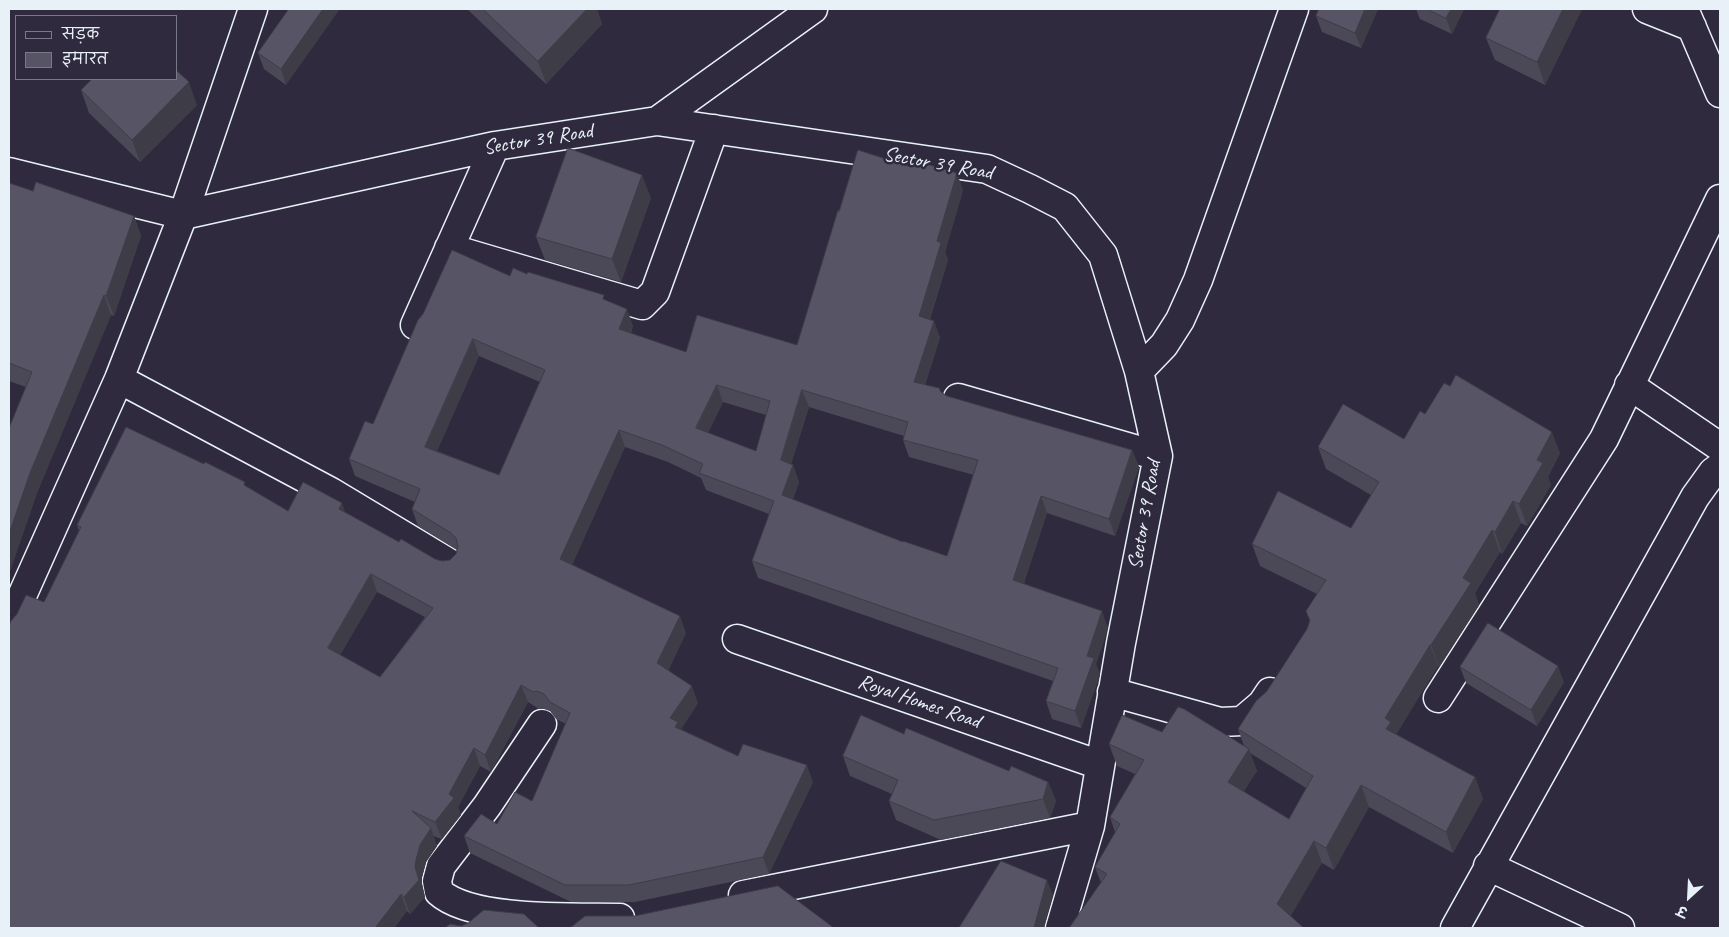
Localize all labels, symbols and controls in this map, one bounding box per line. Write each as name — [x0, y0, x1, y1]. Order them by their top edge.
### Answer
legend — [15, 15, 178, 80]
text: सड़क — [62, 25, 99, 44]
text: इमारत — [62, 50, 108, 69]
street label: Sector 39 Road — [482, 119, 594, 161]
street label: Sector 39 Road — [882, 142, 994, 186]
street label: Sector 39 Road — [1123, 459, 1167, 571]
street label: Royal Homes Road — [855, 669, 983, 735]
north arrow — [1664, 872, 1714, 922]
text: उ — [1675, 901, 1690, 921]

